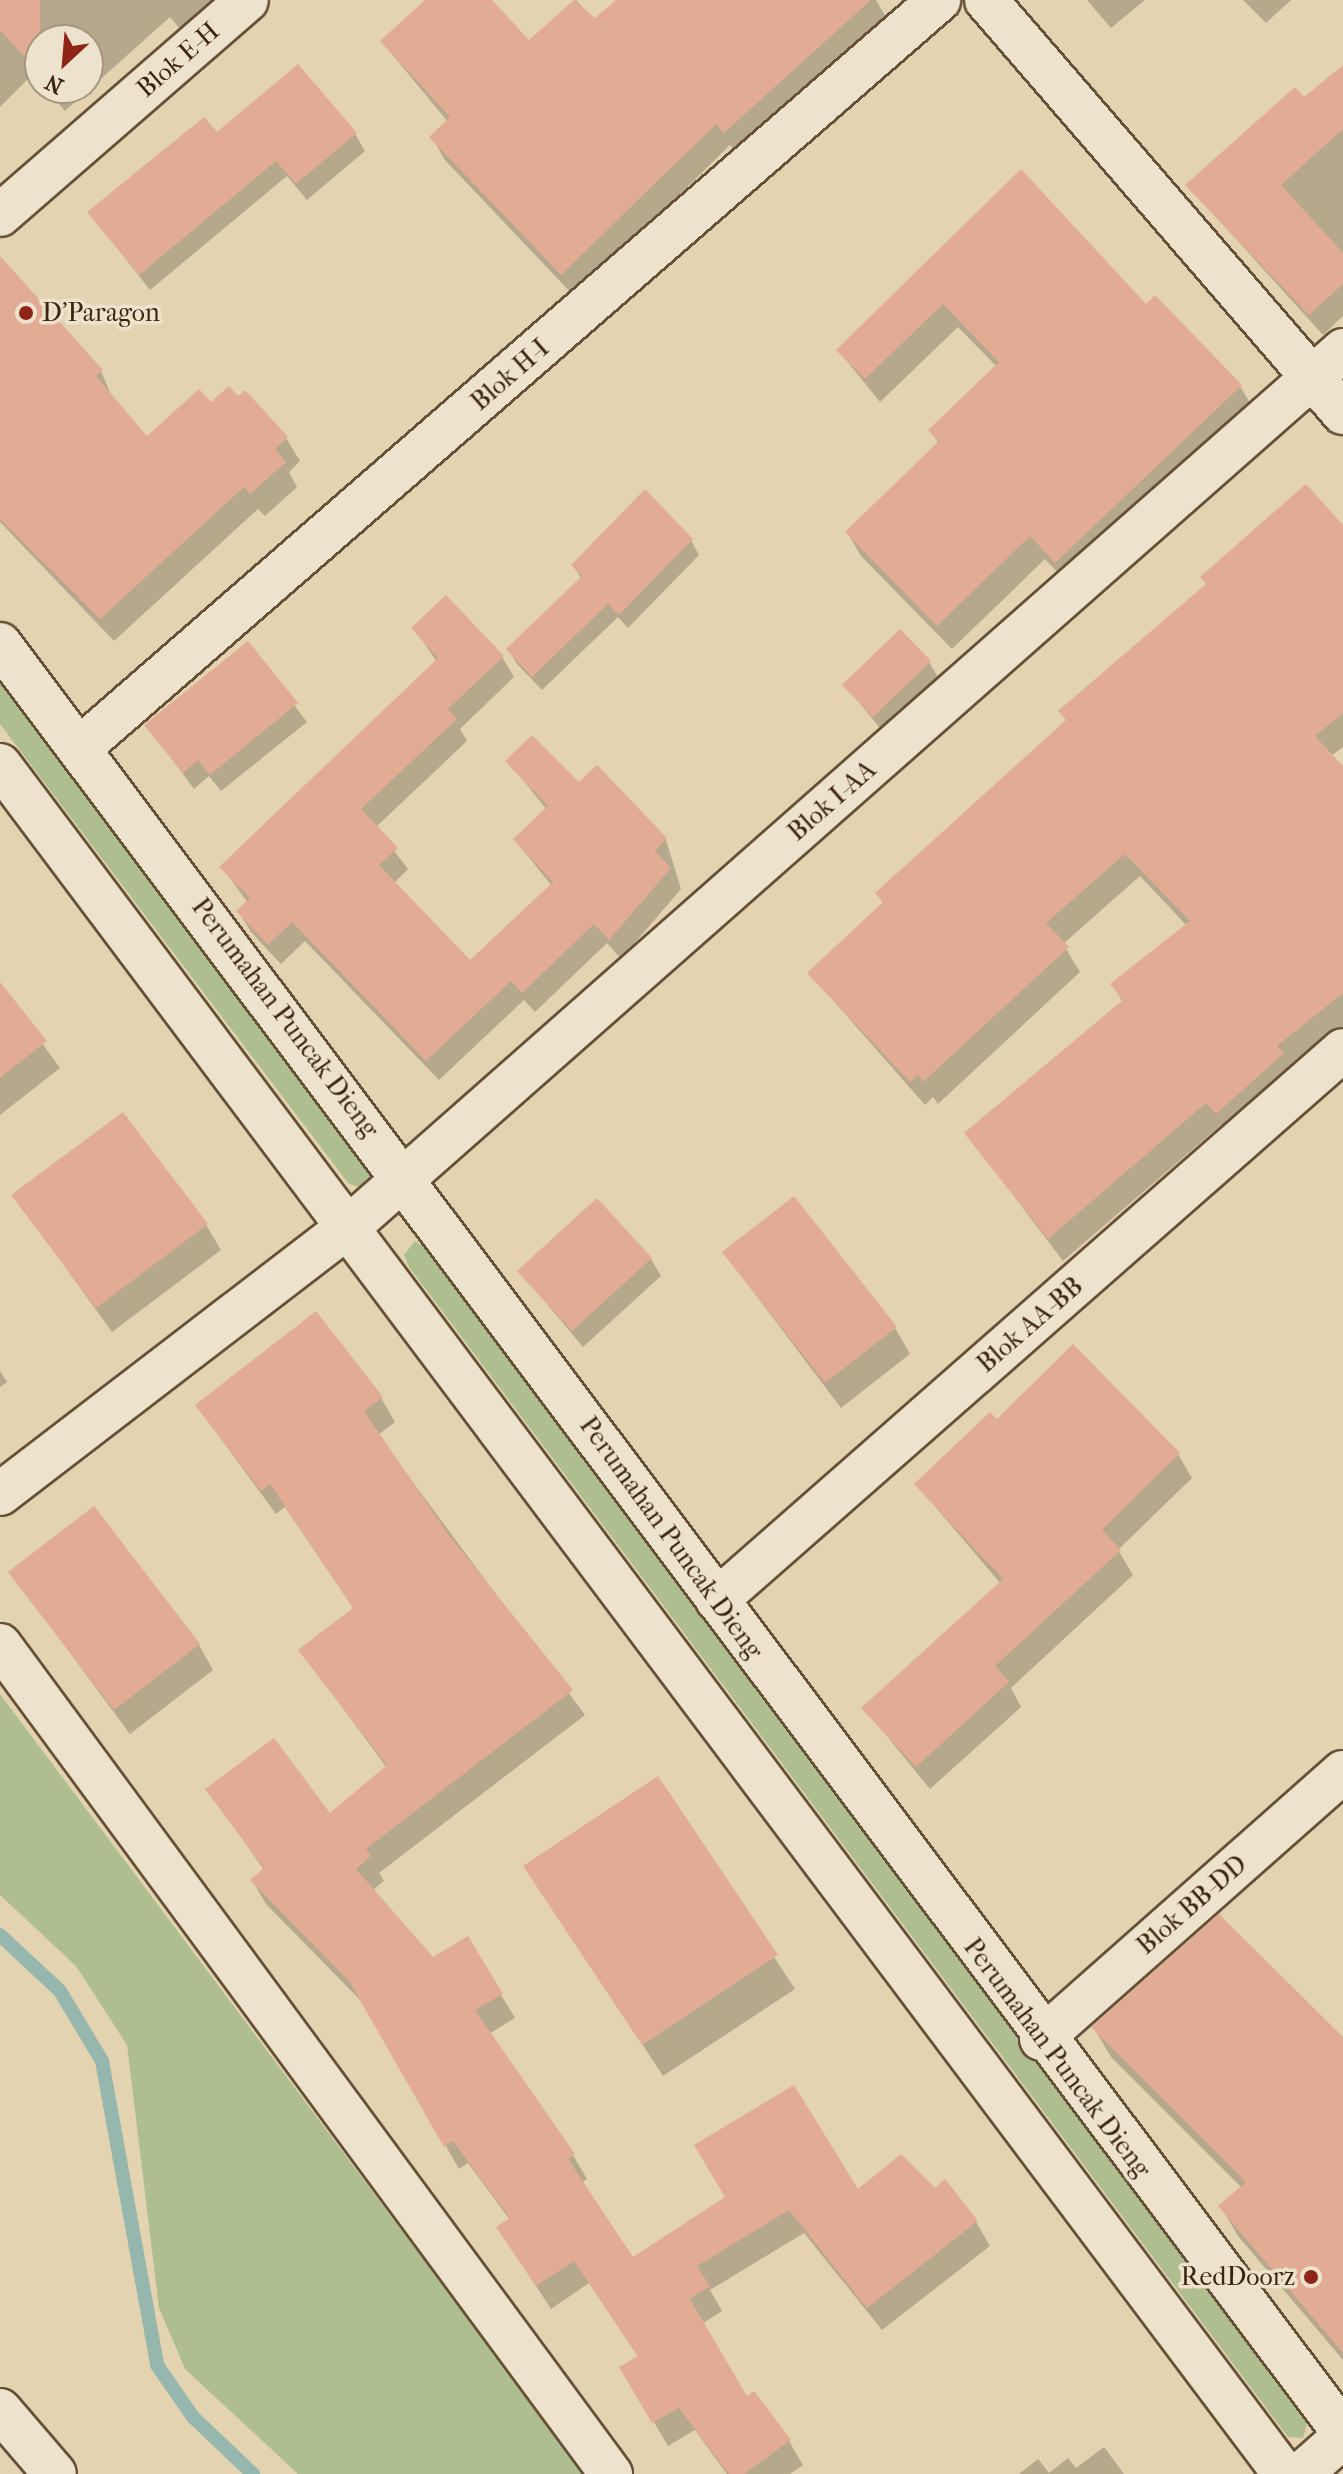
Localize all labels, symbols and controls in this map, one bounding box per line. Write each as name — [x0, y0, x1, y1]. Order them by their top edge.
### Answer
street label: Blok E-H — [130, 16, 226, 104]
north arrow — [24, 24, 104, 104]
text: N — [41, 68, 68, 99]
place label: D'Paragon — [42, 297, 160, 329]
marker: D'Paragon — [17, 304, 35, 322]
street label: Blok H-I — [465, 333, 555, 417]
street label: Blok I-AA — [782, 754, 882, 848]
street label: Perumahan Puncak Dieng — [185, 892, 385, 1144]
street label: Blok AA-BB — [971, 1271, 1089, 1379]
street label: Perumahan Puncak Dieng — [573, 1411, 769, 1665]
street label: Blok BB-DD — [1131, 1849, 1253, 1961]
street label: Perumahan Puncak Dieng — [957, 1932, 1157, 2184]
place label: RedDoorz — [1181, 2261, 1295, 2293]
marker: RedDoorz — [1302, 2268, 1320, 2286]

